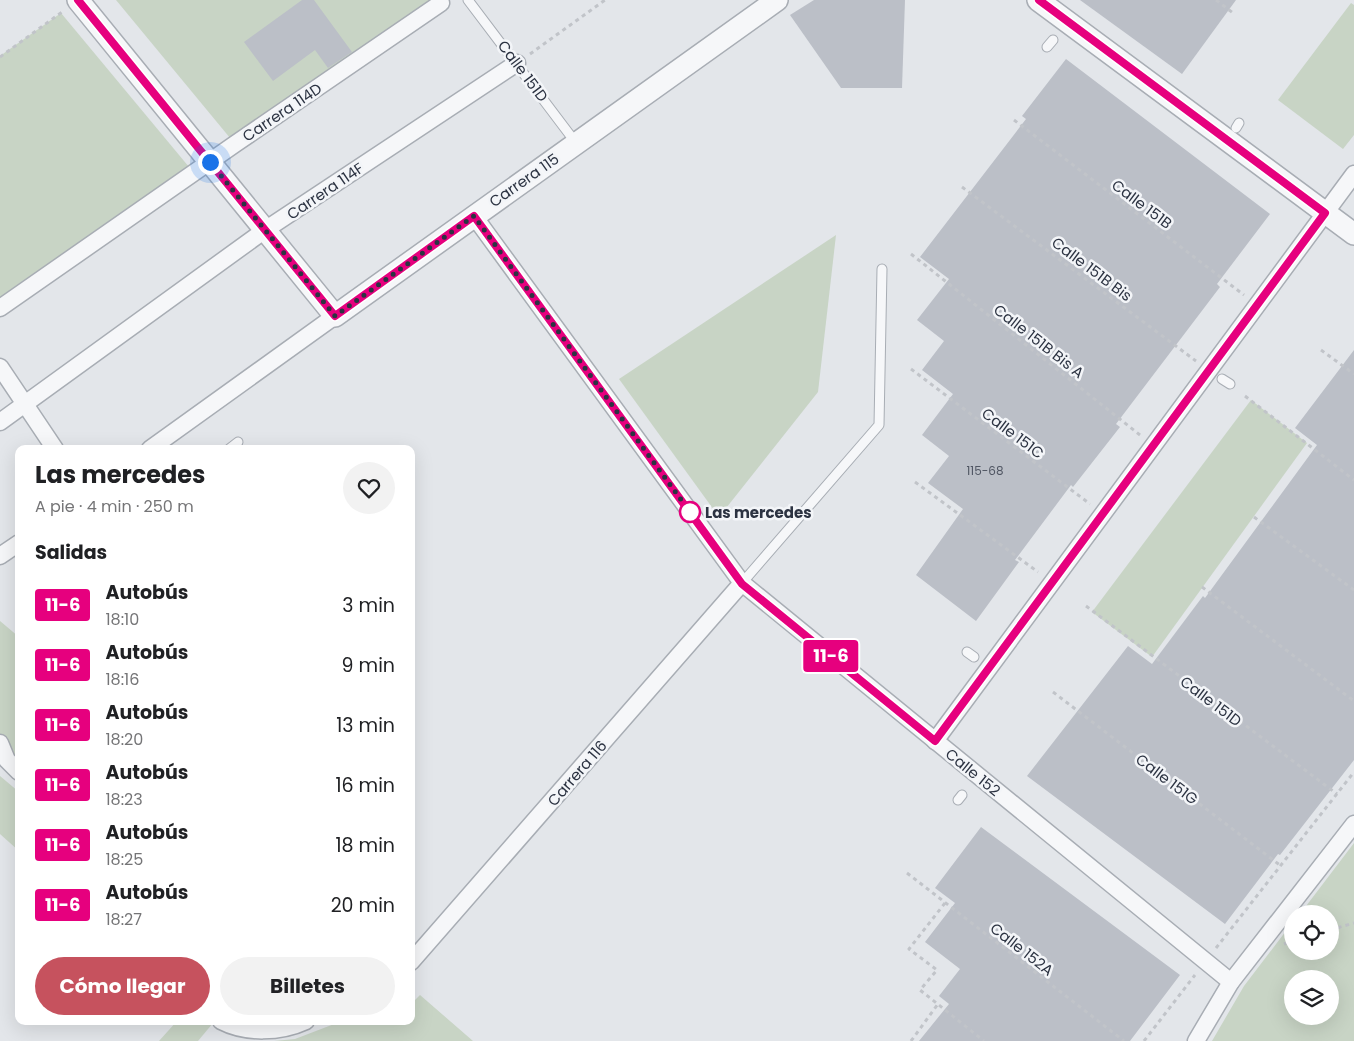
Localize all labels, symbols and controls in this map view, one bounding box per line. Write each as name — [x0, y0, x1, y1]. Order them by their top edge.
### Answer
street label: Calle 151D — [493, 36, 553, 106]
street label: Carrera 114D — [238, 78, 326, 146]
street label: Carrera 115 — [485, 148, 563, 212]
your location — [198, 150, 223, 175]
street label: Carrera 114F — [282, 157, 368, 224]
street label: Calle 151B — [1107, 174, 1177, 234]
street label: Calle 151B Bis — [1048, 232, 1137, 306]
street label: Calle 151B Bis A — [989, 299, 1089, 383]
street label: Calle 151C — [978, 403, 1048, 463]
text: Las mercedes — [35, 458, 205, 491]
button: heart — [343, 462, 395, 514]
house number: 115-68 — [966, 462, 1004, 479]
text: A pie · 4 min · 250 m — [35, 495, 194, 518]
marker: Las mercedes — [679, 501, 701, 523]
place label: Las mercedes — [705, 502, 812, 523]
text: Salidas — [35, 539, 107, 566]
text: Autobús — [105, 579, 188, 606]
text: 11-6 — [45, 592, 80, 617]
text: 3 min — [342, 592, 395, 619]
text: 18:10 — [105, 608, 139, 631]
text: Autobús — [105, 639, 188, 666]
line badge: 11-6 — [796, 640, 866, 672]
text: 11-6 — [813, 643, 849, 668]
text: 11-6 — [45, 652, 80, 677]
text: 9 min — [342, 652, 395, 679]
text: 18:16 — [105, 668, 139, 691]
street label: Calle 151D — [1176, 671, 1246, 731]
text: Autobús — [105, 699, 188, 726]
text: 11-6 — [45, 712, 80, 737]
text: 13 min — [336, 712, 395, 739]
text: 18:20 — [105, 728, 143, 751]
street label: Carrera 116 — [542, 736, 612, 810]
street label: Calle 152 — [941, 743, 1005, 801]
street label: Calle 151G — [1131, 749, 1203, 810]
text: Autobús — [105, 759, 188, 786]
text: 11-6 — [45, 772, 80, 797]
text: 16 min — [335, 772, 395, 799]
text: 18:23 — [105, 788, 143, 811]
text: Autobús — [105, 819, 188, 846]
text: 11-6 — [45, 832, 80, 857]
text: 18 min — [335, 832, 395, 859]
text: 18:25 — [105, 848, 143, 871]
text: Autobús — [105, 879, 188, 906]
text: 11-6 — [45, 892, 80, 917]
text: 20 min — [331, 892, 395, 919]
map controls — [1284, 905, 1339, 1025]
button: locate — [1284, 905, 1339, 960]
text: 18:27 — [105, 908, 142, 931]
street label: Calle 152A — [986, 918, 1058, 980]
button: Cómo llegar — [35, 957, 210, 1015]
button: Billetes — [220, 957, 395, 1015]
button: layers — [1284, 970, 1339, 1025]

